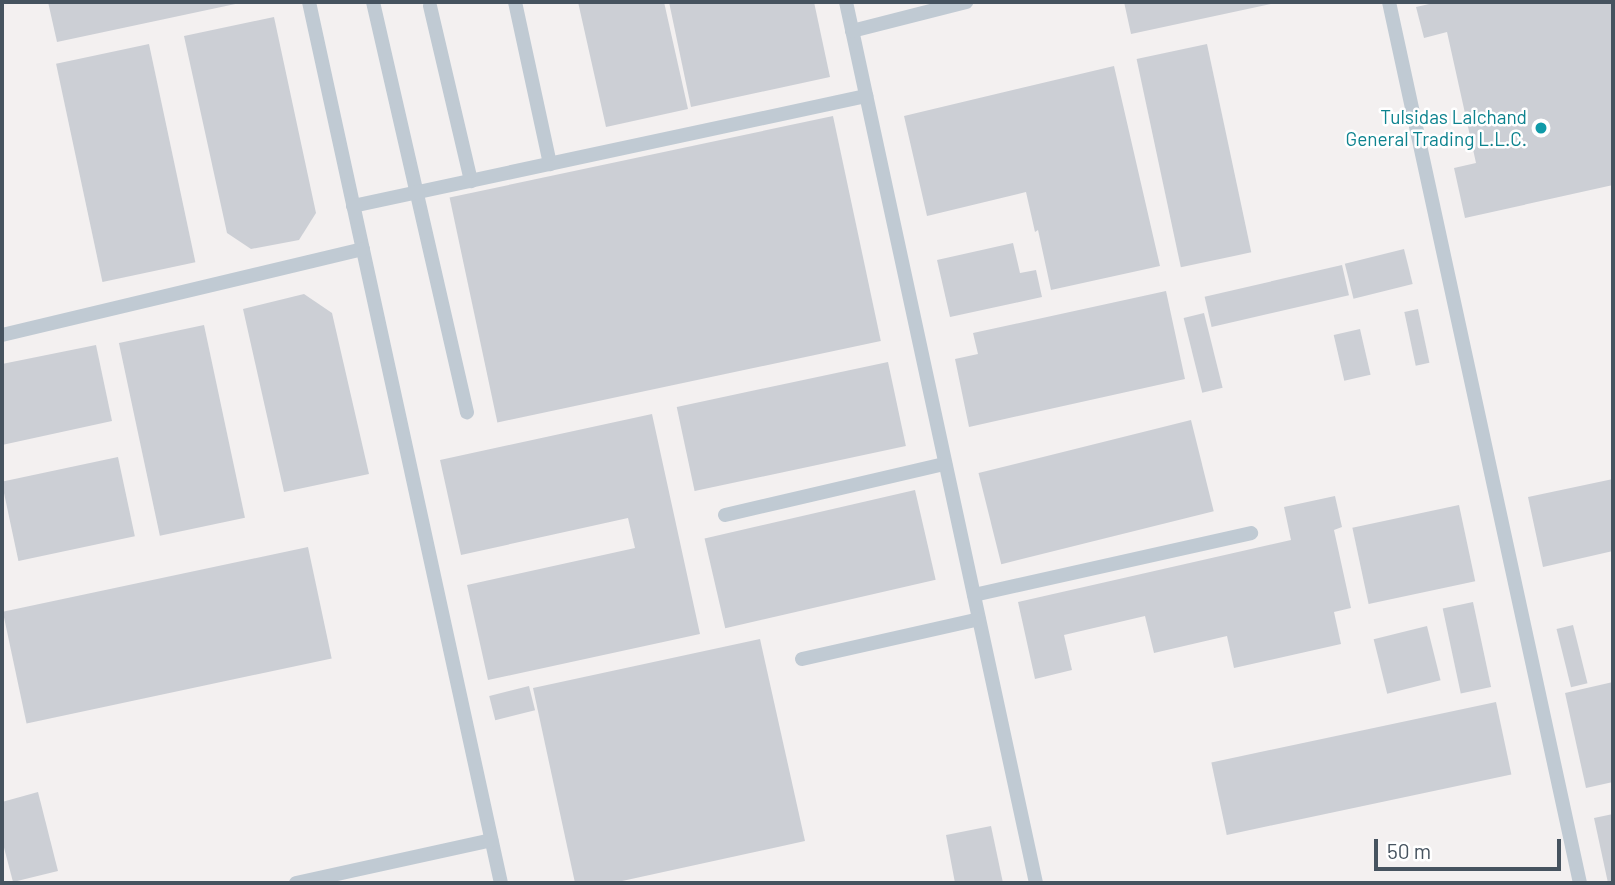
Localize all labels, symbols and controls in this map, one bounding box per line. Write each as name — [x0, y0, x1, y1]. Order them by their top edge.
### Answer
place label: Tulsidas Lalchand General Trading L.L.C. — [1346, 106, 1527, 150]
marker: Tulsidas Lalchand General Trading L.L.C. — [1533, 120, 1549, 136]
scale bar — [1377, 826, 1564, 870]
text: 50 m — [1387, 838, 1431, 863]

